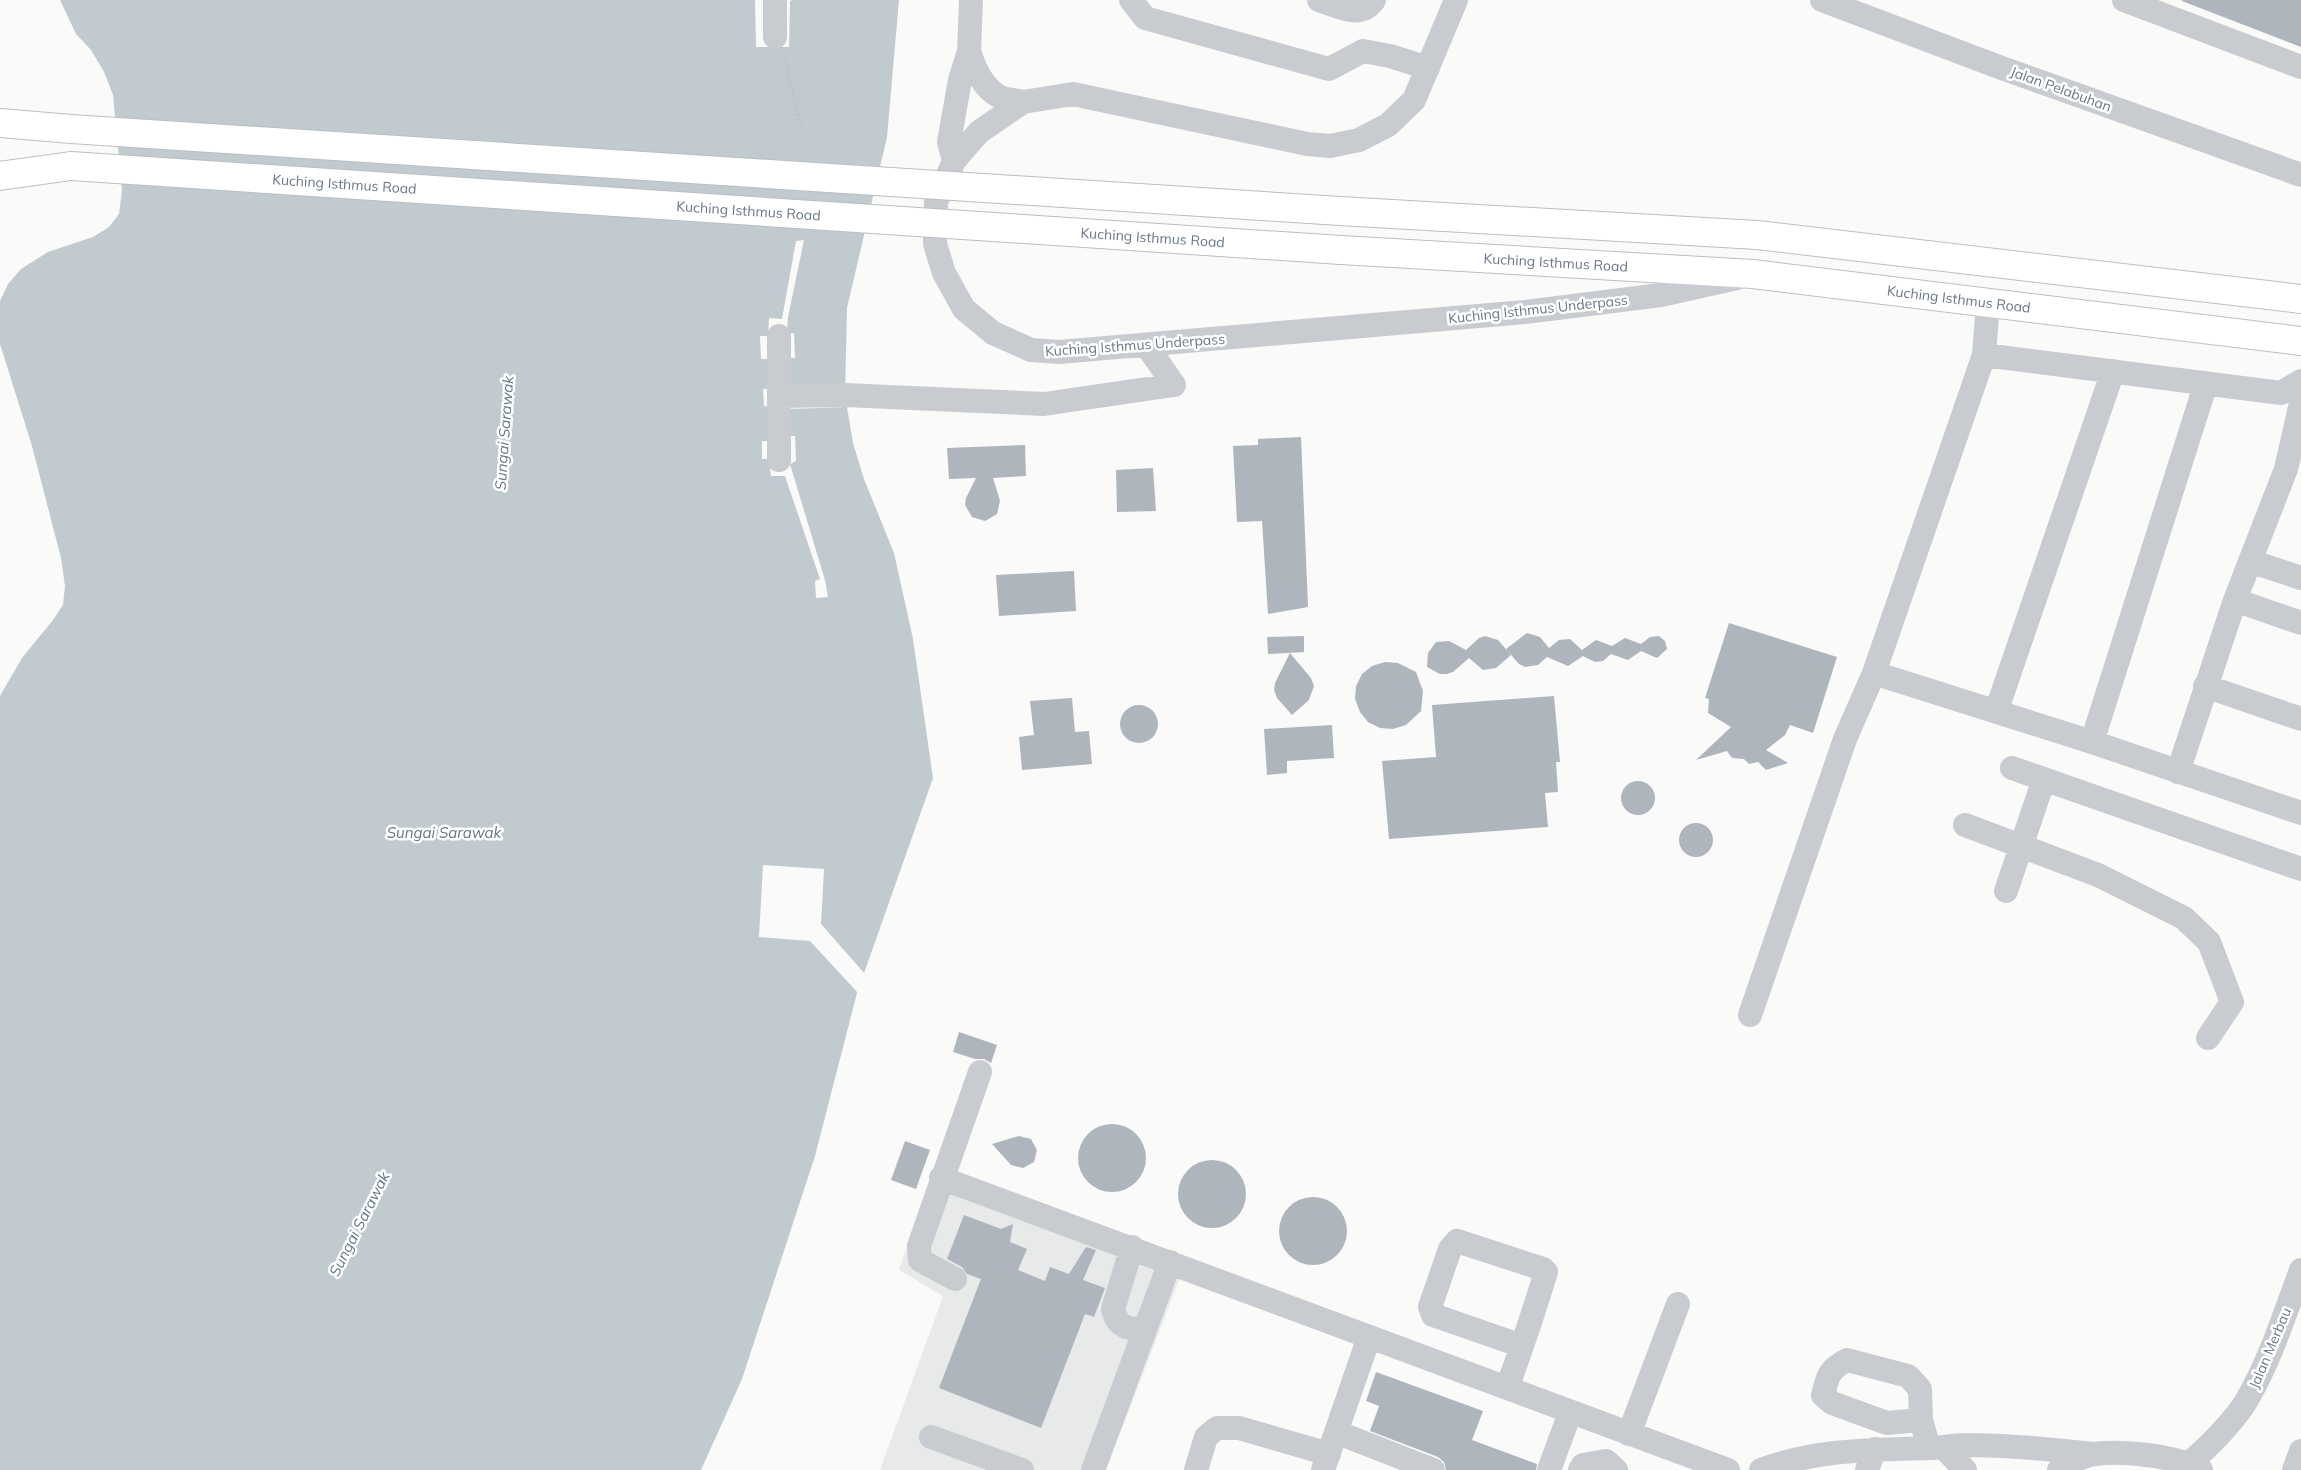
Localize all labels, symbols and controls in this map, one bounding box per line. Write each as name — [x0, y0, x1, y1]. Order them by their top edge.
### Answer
street label: Jalan Pelabuhan — [2008, 62, 2114, 116]
street label: Kuching Isthmus Road — [272, 170, 417, 198]
street label: Kuching Isthmus Road — [676, 197, 821, 225]
street label: Kuching Isthmus Road — [1080, 224, 1225, 251]
street label: Kuching Isthmus Road — [1483, 249, 1628, 276]
street label: Kuching Isthmus Road — [1886, 281, 2032, 317]
street label: Kuching Isthmus Underpass — [1447, 291, 1629, 327]
street label: Kuching Isthmus Underpass — [1044, 330, 1226, 360]
water label: Sungai Sarawak — [491, 374, 518, 491]
water label: Sungai Sarawak — [387, 823, 503, 842]
water label: Sungai Sarawak — [325, 1168, 394, 1279]
street label: Jalan Merbau — [2245, 1305, 2295, 1391]

